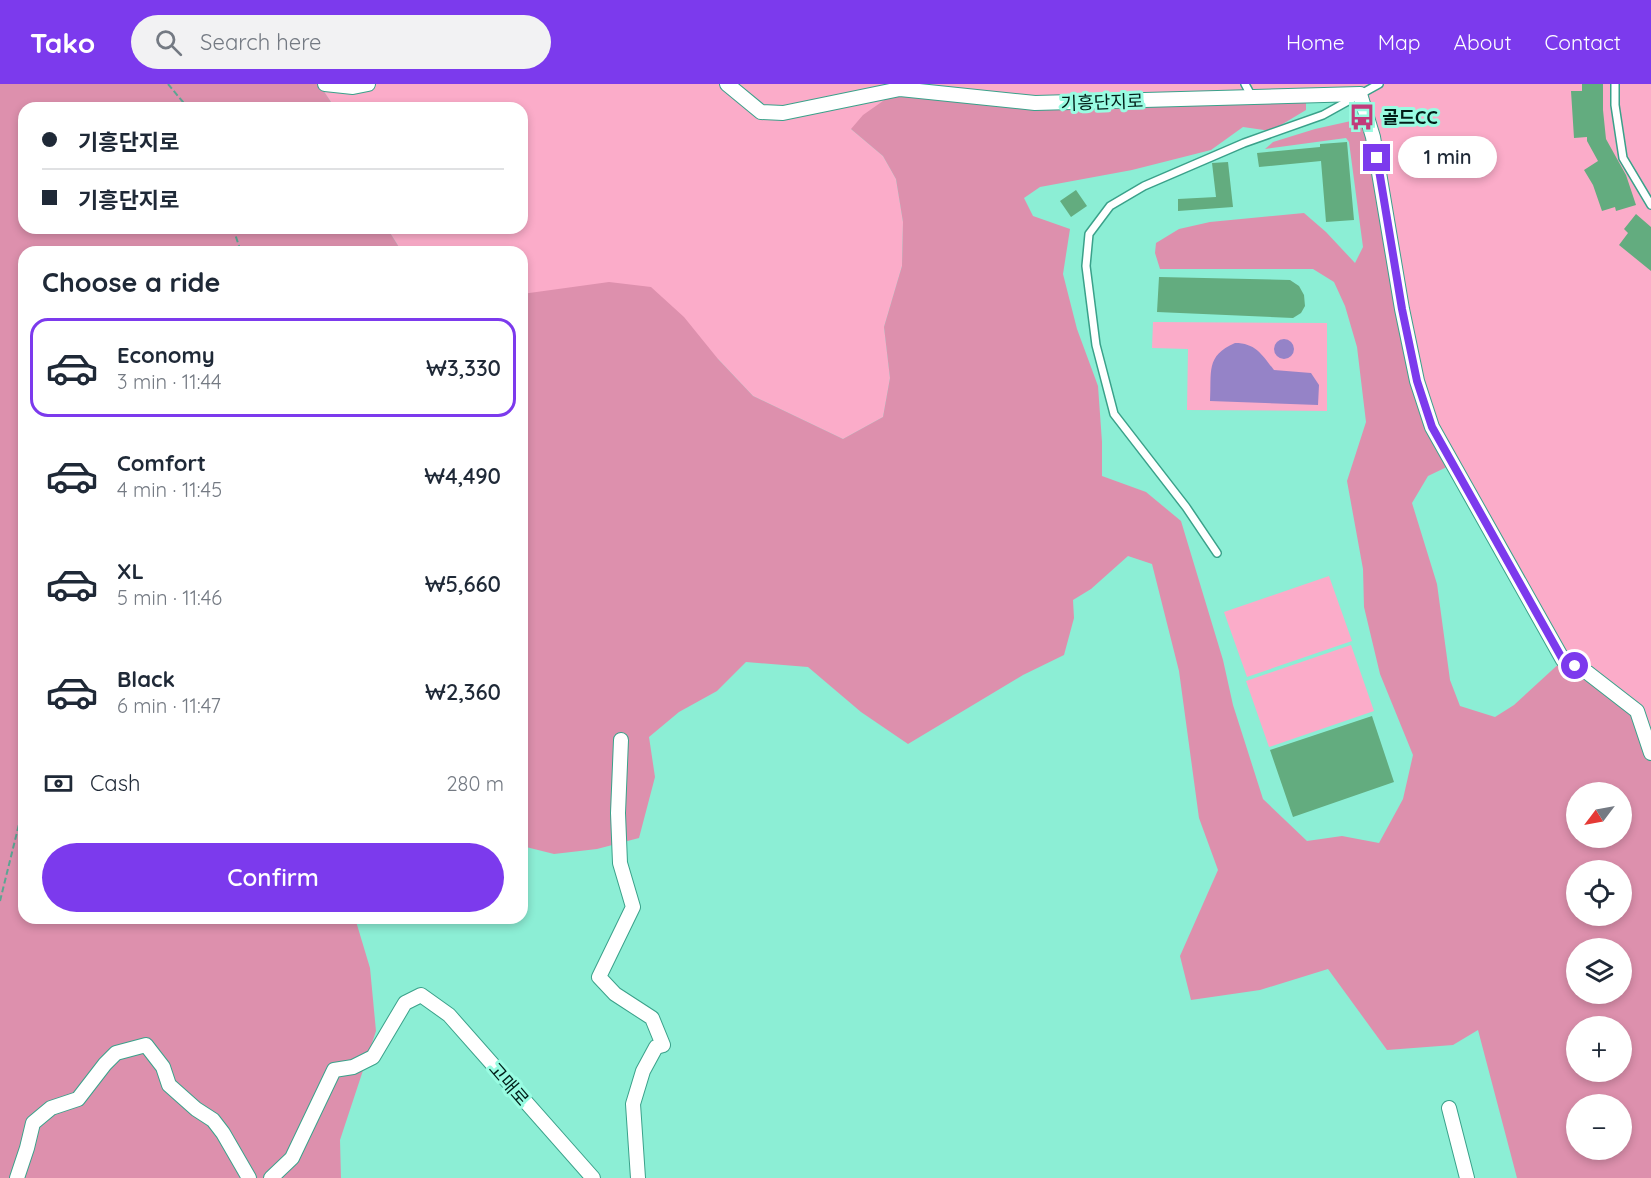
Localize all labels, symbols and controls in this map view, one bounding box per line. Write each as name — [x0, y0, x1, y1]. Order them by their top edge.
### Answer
search box — [131, 15, 551, 69]
text: Tako — [30, 25, 95, 60]
icon: search — [152, 26, 185, 59]
text: Search here — [200, 28, 322, 56]
text: Home — [1286, 29, 1345, 55]
text: Map — [1378, 29, 1421, 55]
text: About — [1454, 29, 1512, 55]
text: Contact — [1545, 29, 1621, 55]
street label: 기흥단지로 — [1060, 89, 1144, 115]
bus stop icon: 골드CC — [1347, 102, 1377, 132]
place label: 골드CC — [1382, 106, 1438, 129]
text: 기흥단지로 — [78, 128, 179, 156]
callout: 1 min — [1398, 137, 1497, 179]
route end — [1363, 144, 1390, 171]
text: 1 min — [1424, 144, 1471, 169]
text: 기흥단지로 — [78, 186, 179, 214]
text: Choose a ride — [42, 265, 220, 299]
icon: car — [45, 341, 99, 395]
text: Economy — [117, 341, 215, 369]
text: ₩3,330 — [426, 354, 501, 382]
text: 3 min · 11:44 — [117, 369, 221, 394]
icon: car — [45, 449, 99, 503]
text: Comfort — [117, 449, 206, 477]
text: ₩4,490 — [424, 462, 501, 490]
text: 4 min · 11:45 — [117, 477, 222, 502]
icon: car — [45, 557, 99, 611]
text: XL — [117, 557, 144, 585]
text: ₩5,660 — [425, 570, 501, 598]
text: 5 min · 11:46 — [117, 585, 222, 610]
route start — [1561, 652, 1588, 679]
icon: car — [45, 665, 99, 719]
text: Black — [117, 665, 175, 693]
text: ₩2,360 — [425, 678, 501, 706]
text: 6 min · 11:47 — [117, 693, 221, 718]
icon: cash — [42, 767, 75, 800]
text: Cash — [90, 769, 141, 797]
text: 280 m — [447, 771, 504, 796]
north arrow — [1566, 782, 1632, 848]
map controls — [1566, 782, 1632, 1160]
button: Confirm — [42, 843, 504, 912]
button: locate — [1566, 860, 1632, 926]
button: layers — [1566, 938, 1632, 1004]
button: + — [1566, 1016, 1632, 1082]
street label: 고매로 — [484, 1058, 534, 1110]
button: − — [1566, 1094, 1632, 1160]

